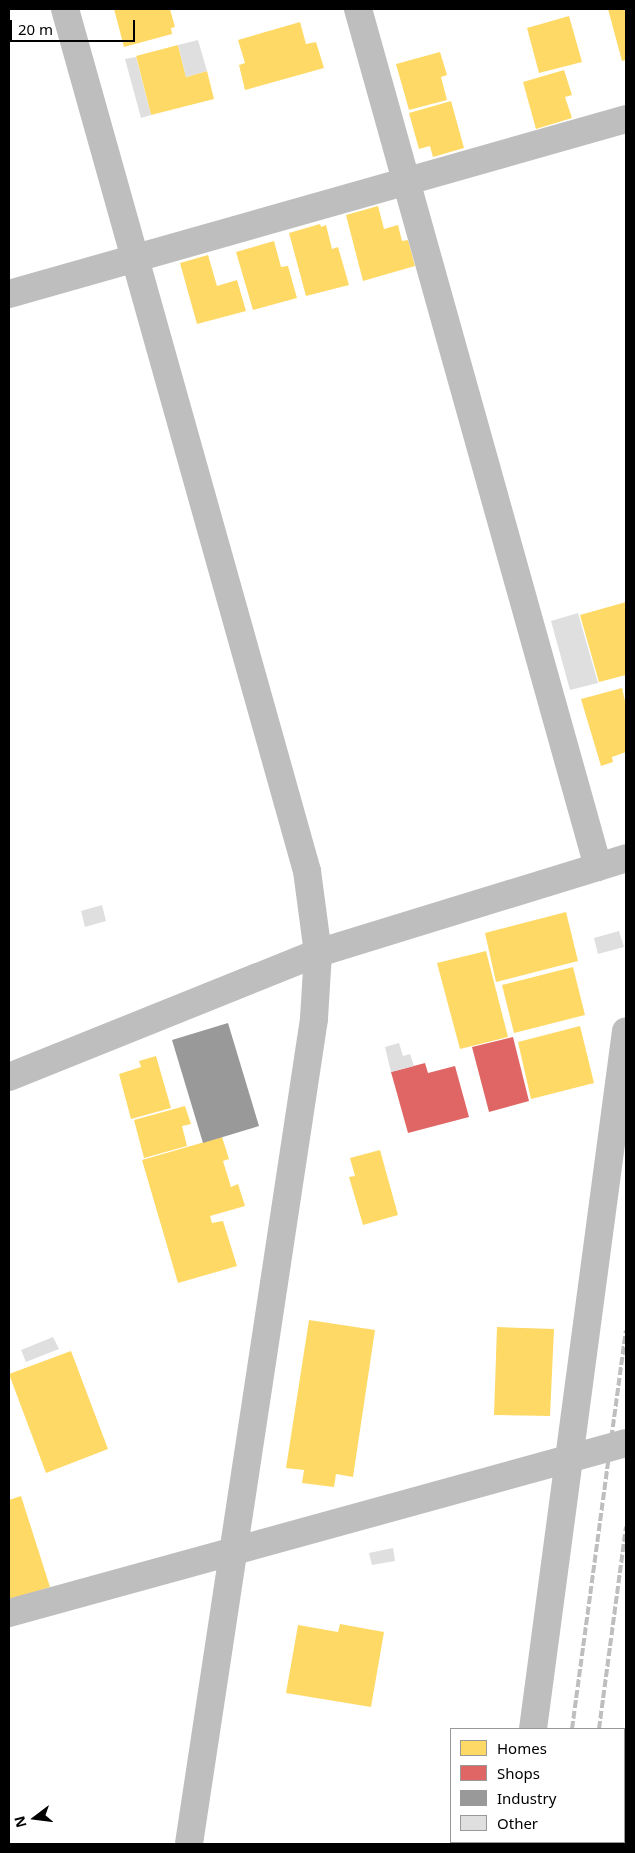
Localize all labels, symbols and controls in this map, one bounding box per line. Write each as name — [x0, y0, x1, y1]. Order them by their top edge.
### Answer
scale bar — [12, 10, 138, 42]
text: 20 m — [18, 19, 53, 39]
legend — [450, 1728, 625, 1843]
text: Homes — [497, 1738, 547, 1758]
text: Shops — [497, 1763, 540, 1783]
text: Industry — [497, 1788, 556, 1808]
north arrow — [10, 1793, 60, 1843]
text: Other — [497, 1813, 538, 1833]
text: N — [9, 1814, 31, 1830]

